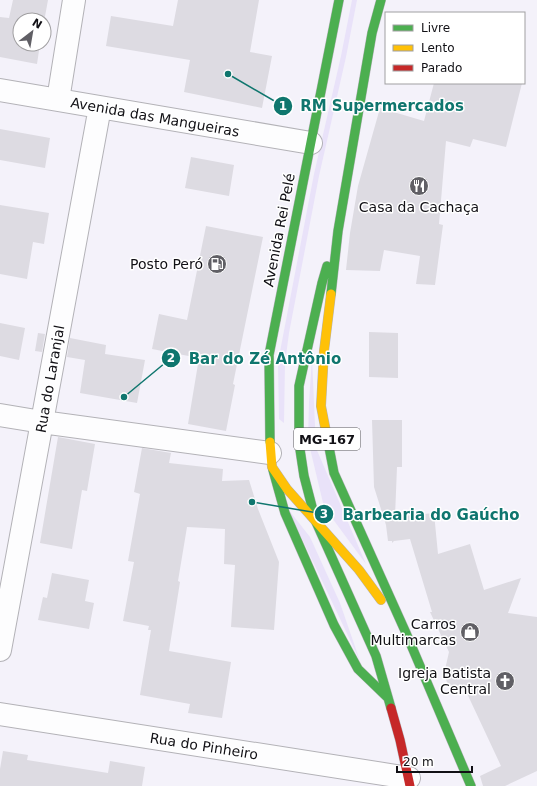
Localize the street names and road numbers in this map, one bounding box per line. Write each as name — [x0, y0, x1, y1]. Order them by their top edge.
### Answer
street label: Avenida das Mangueiras — [69, 94, 241, 140]
street label: Avenida Rei Pelé — [260, 172, 298, 288]
street label: Rua do Laranjal — [33, 324, 67, 434]
road number: MG-167 — [294, 428, 360, 450]
street label: Rua do Pinheiro — [149, 730, 259, 762]

